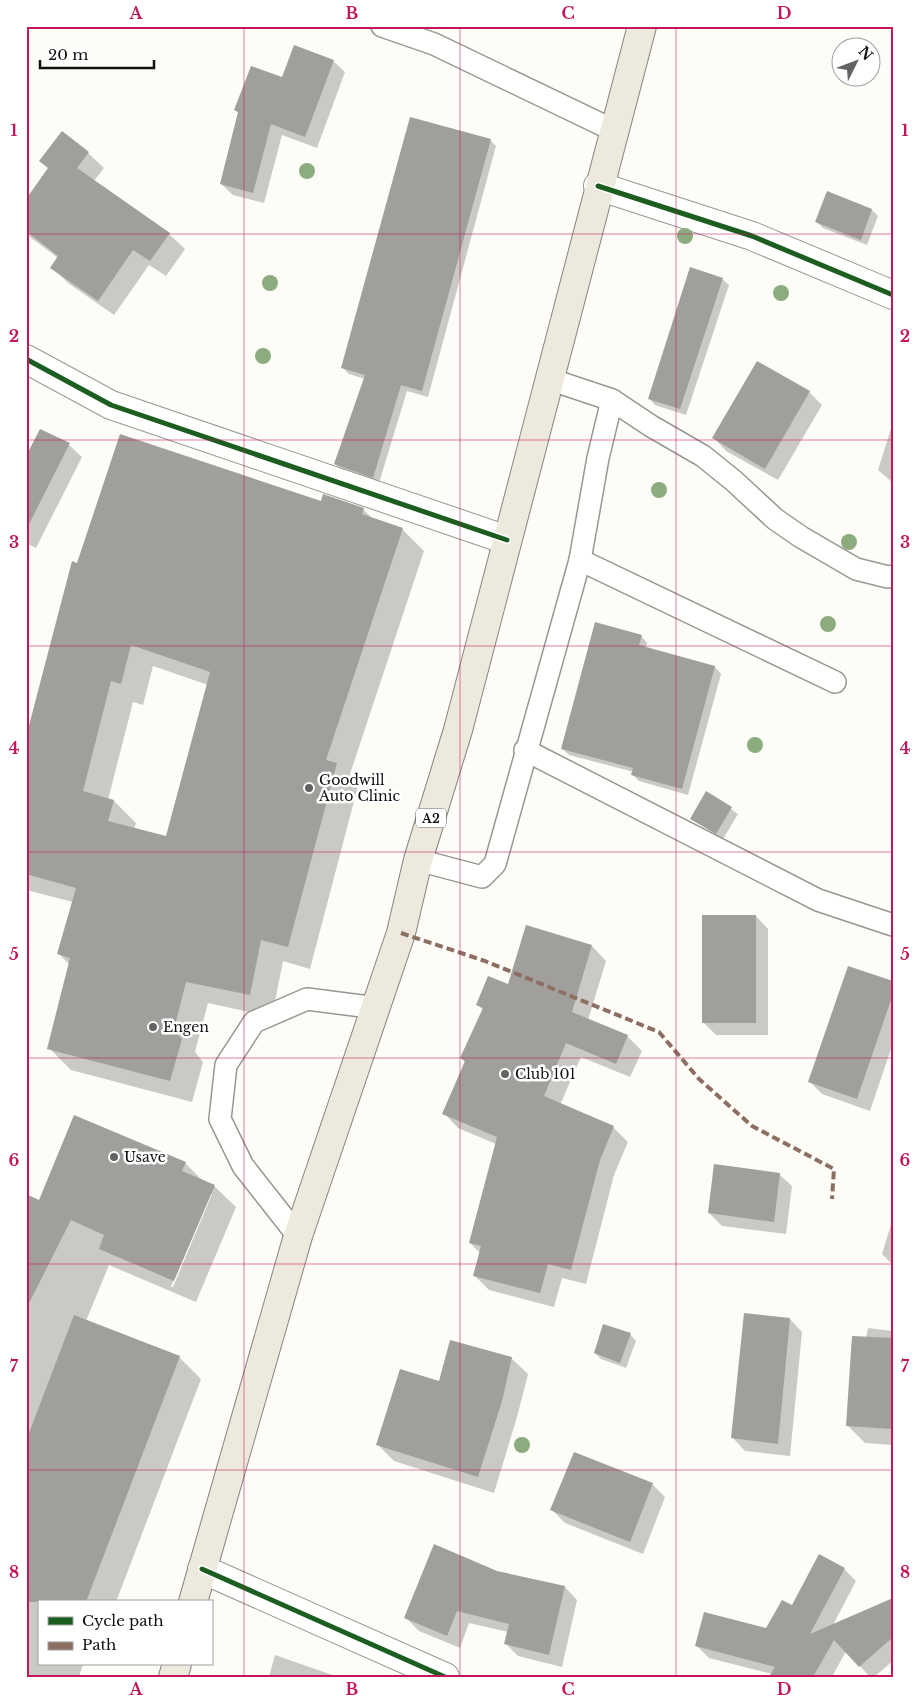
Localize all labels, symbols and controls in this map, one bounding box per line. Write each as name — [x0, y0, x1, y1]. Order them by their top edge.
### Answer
text: A — [129, 3, 144, 23]
text: B — [346, 3, 359, 23]
text: C — [561, 3, 575, 23]
text: D — [777, 3, 791, 23]
scale bar — [40, 38, 154, 70]
north arrow — [832, 38, 882, 88]
text: N — [855, 42, 877, 64]
text: 20 m — [48, 45, 88, 64]
text: 1 — [11, 120, 18, 140]
text: 1 — [902, 120, 909, 140]
text: 2 — [9, 326, 19, 346]
text: 2 — [900, 326, 910, 346]
text: 3 — [9, 532, 19, 552]
text: 3 — [900, 532, 910, 552]
text: 4 — [9, 738, 19, 758]
text: 4 — [900, 738, 910, 758]
place label: Goodwill Auto Clinic — [318, 771, 400, 805]
marker: Goodwill Auto Clinic — [303, 782, 315, 794]
road number: A2 — [416, 808, 446, 828]
text: 5 — [9, 944, 19, 964]
text: 5 — [900, 944, 910, 964]
place label: Engen — [163, 1018, 209, 1036]
marker: Engen — [147, 1021, 159, 1033]
place label: Club 101 — [515, 1065, 576, 1083]
marker: Club 101 — [499, 1068, 511, 1080]
place label: Usave — [124, 1148, 166, 1166]
text: 6 — [9, 1150, 20, 1170]
text: 6 — [900, 1150, 911, 1170]
marker: Usave — [108, 1151, 120, 1163]
text: 7 — [10, 1356, 19, 1376]
text: 7 — [901, 1356, 910, 1376]
text: 8 — [9, 1562, 19, 1582]
text: 8 — [900, 1562, 910, 1582]
legend — [38, 1600, 212, 1666]
text: Cycle path — [82, 1611, 164, 1630]
text: Path — [82, 1635, 116, 1654]
text: A — [129, 1679, 144, 1699]
text: B — [346, 1679, 359, 1699]
text: C — [561, 1679, 575, 1699]
text: D — [777, 1679, 791, 1699]

